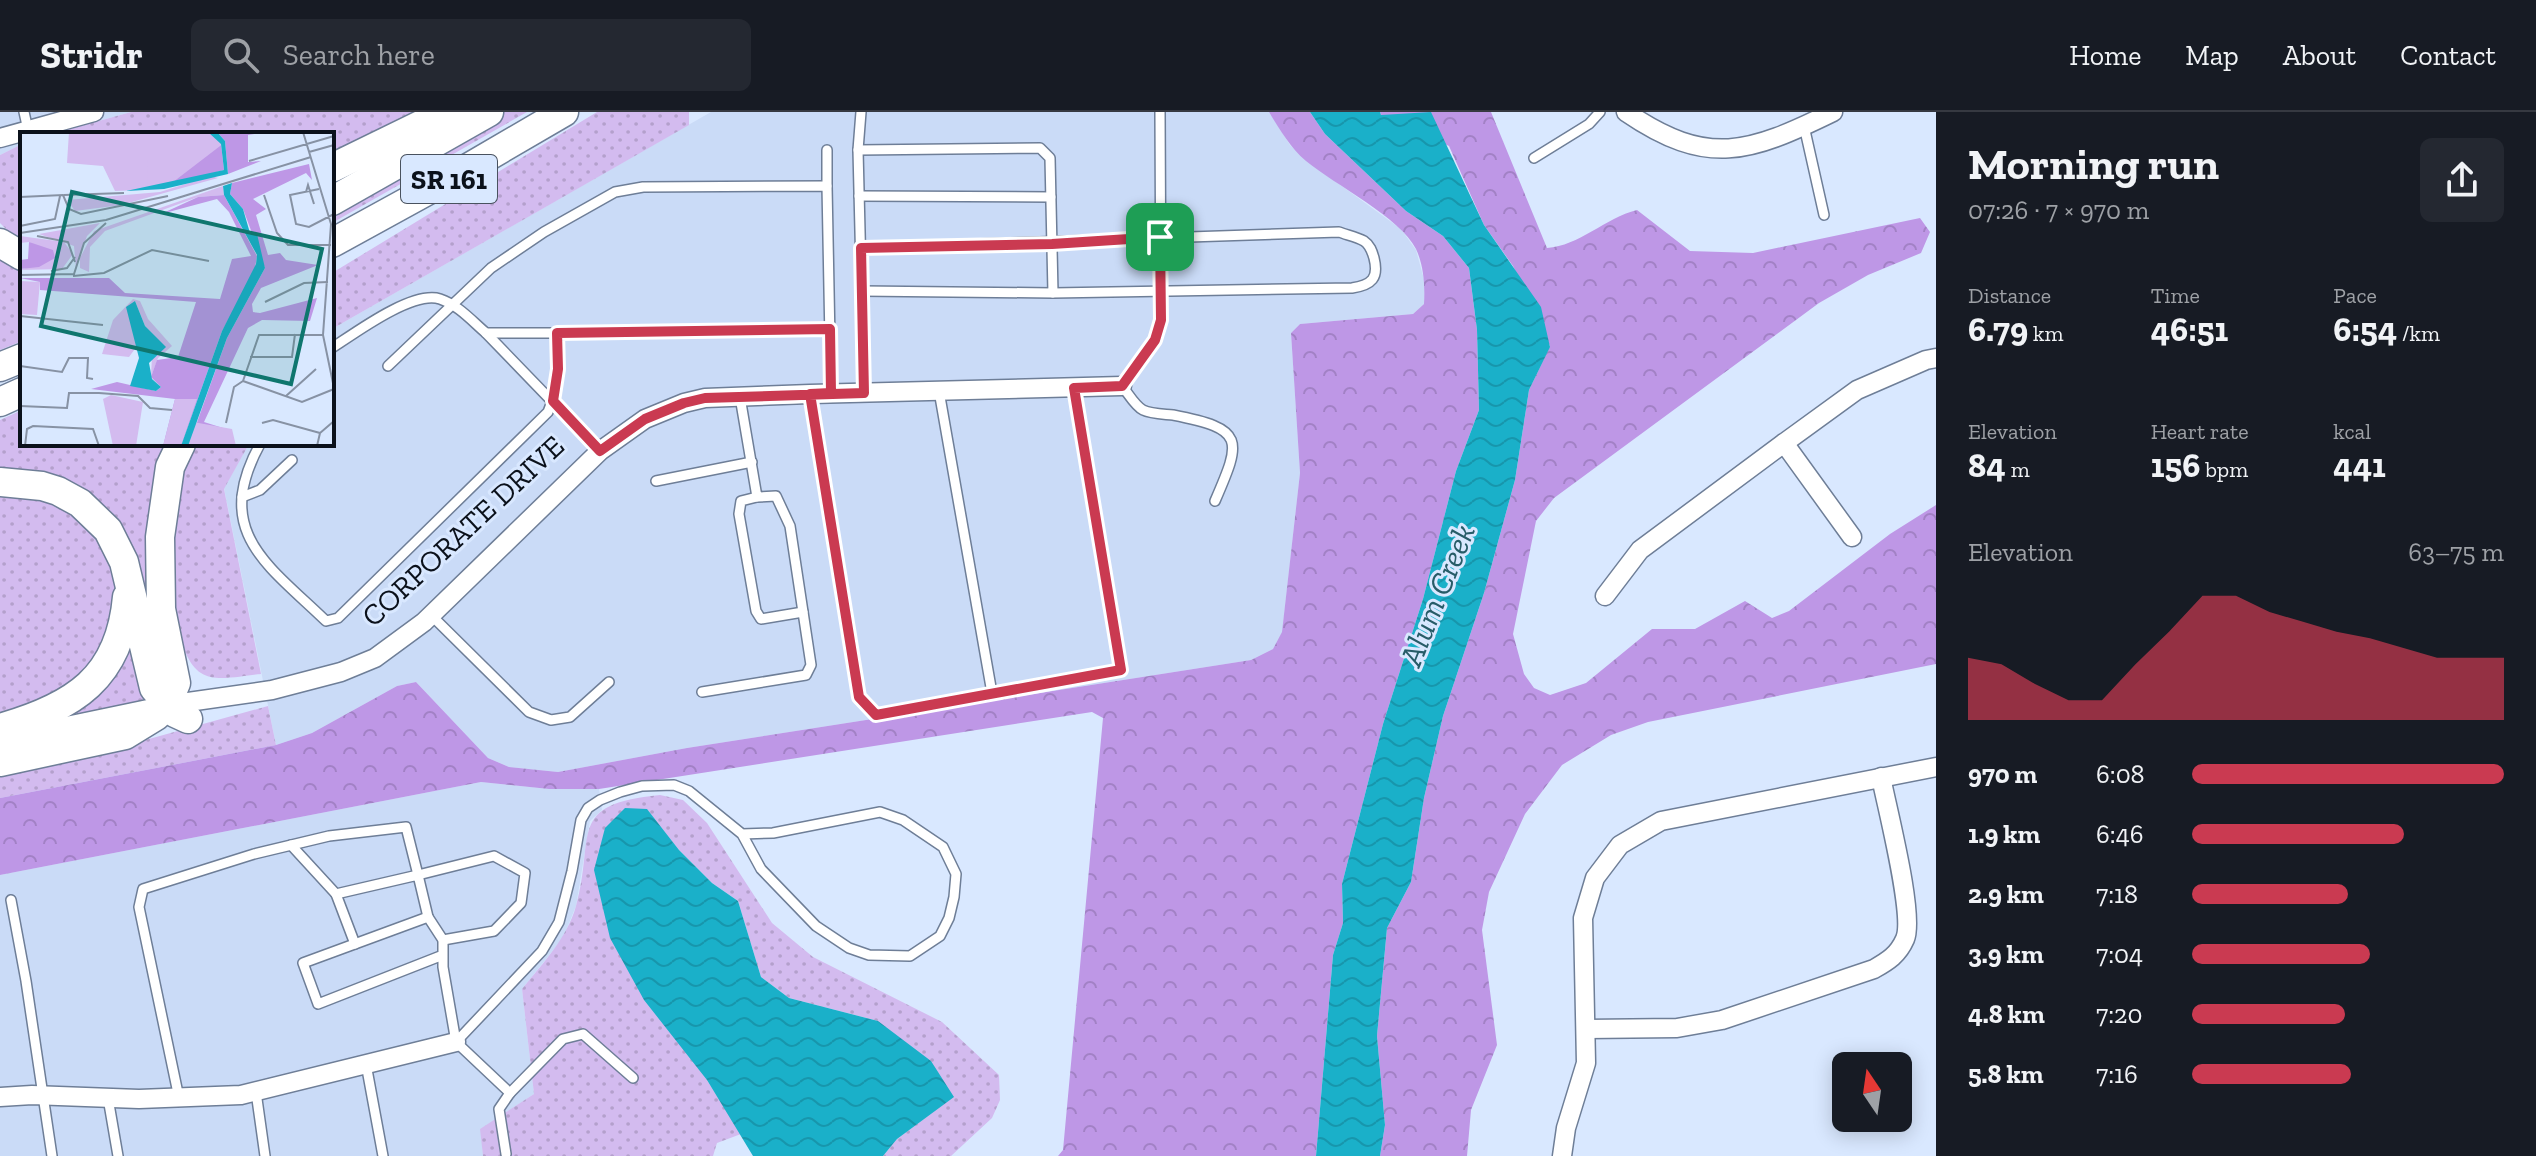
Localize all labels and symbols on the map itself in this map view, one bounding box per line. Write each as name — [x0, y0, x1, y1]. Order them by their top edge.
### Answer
inset map — [20, 132, 334, 446]
road number: SR 161 — [401, 155, 497, 203]
pin — [1126, 203, 1194, 271]
street label: CORPORATE DRIVE — [354, 428, 572, 634]
water label: Alum Creek — [1391, 518, 1483, 672]
north arrow — [1832, 1052, 1912, 1132]

